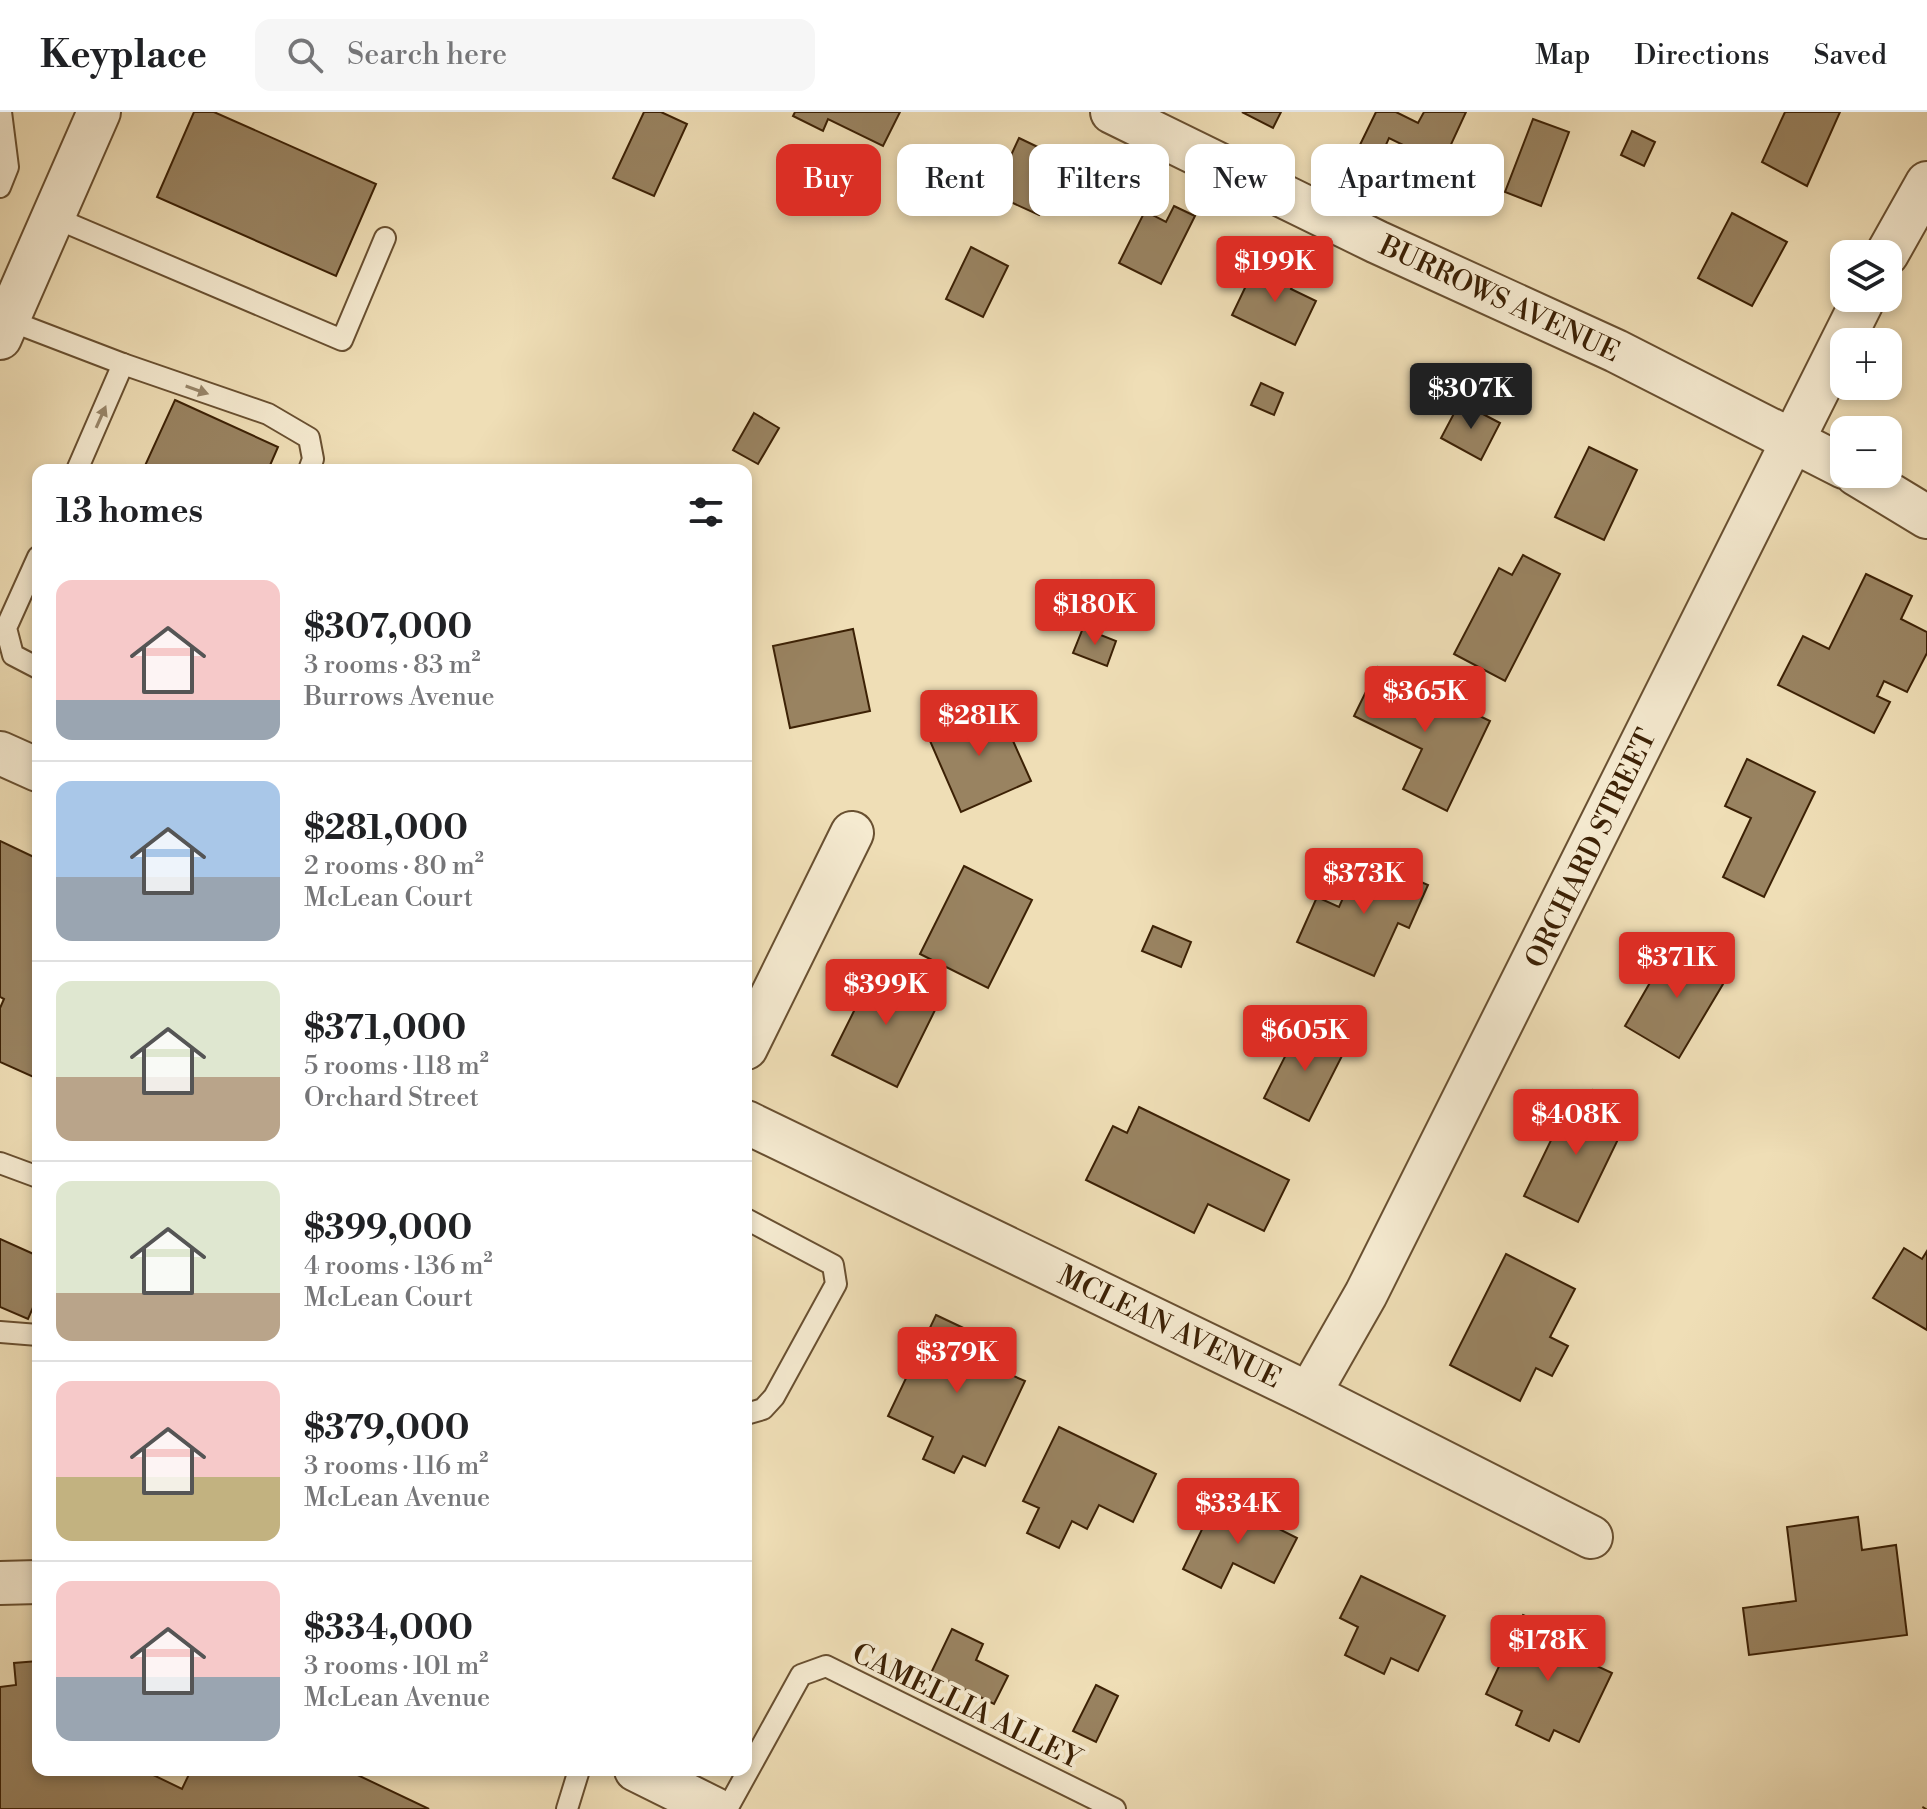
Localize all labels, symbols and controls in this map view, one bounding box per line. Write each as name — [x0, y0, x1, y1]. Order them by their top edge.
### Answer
search box — [255, 19, 815, 91]
text: Keyplace — [40, 32, 207, 79]
icon: search — [283, 33, 327, 77]
text: Search here — [347, 36, 507, 74]
text: Map — [1535, 38, 1590, 73]
text: Directions — [1634, 38, 1769, 73]
text: Saved — [1813, 38, 1887, 73]
chip: Buy — [776, 144, 881, 216]
chip: Rent — [897, 144, 1013, 216]
chip: Filters — [1029, 144, 1169, 216]
chip: New — [1185, 144, 1295, 216]
chip: Apartment — [1311, 144, 1504, 216]
street label: BURROWS AVENUE — [1373, 228, 1625, 370]
pin: $199K — [1219, 236, 1331, 304]
map controls — [1830, 240, 1902, 488]
button: layers — [1830, 240, 1902, 312]
text: $199K — [1234, 246, 1316, 278]
button: + — [1830, 328, 1902, 400]
pin: $307K — [1415, 363, 1527, 431]
text: $307K — [1428, 373, 1514, 405]
one-way arrow — [185, 384, 209, 396]
one-way arrow — [94, 406, 107, 429]
button: − — [1830, 416, 1902, 488]
icon: filters — [684, 490, 728, 534]
text: 13 homes — [56, 491, 203, 533]
pin: $180K — [1039, 579, 1151, 647]
text: $180K — [1053, 589, 1137, 621]
text: $307,000 — [304, 607, 472, 649]
icon: home — [120, 612, 216, 708]
text: 3 rooms · 83 m² — [304, 649, 481, 681]
pin: $365K — [1369, 666, 1481, 734]
text: $365K — [1383, 676, 1467, 708]
text: Burrows Avenue — [304, 681, 495, 713]
pin: $281K — [923, 690, 1035, 758]
text: $281K — [938, 700, 1020, 732]
street label: ORCHARD STREET — [1518, 723, 1664, 974]
text: $281,000 — [304, 808, 468, 850]
icon: home — [120, 813, 216, 909]
pin: $373K — [1308, 848, 1420, 916]
text: 2 rooms · 80 m² — [304, 850, 484, 882]
text: $373K — [1323, 858, 1405, 890]
text: McLean Court — [304, 882, 473, 914]
pin: $371K — [1621, 932, 1733, 1000]
text: $371K — [1637, 942, 1717, 974]
pin: $399K — [830, 959, 942, 1027]
text: $399K — [844, 969, 928, 1001]
pin: $605K — [1249, 1005, 1361, 1073]
text: $371,000 — [304, 1008, 466, 1050]
icon: home — [120, 1013, 216, 1109]
text: $605K — [1261, 1015, 1349, 1047]
text: 5 rooms · 118 m² — [304, 1050, 489, 1082]
text: Orchard Street — [304, 1082, 479, 1114]
pin: $408K — [1520, 1089, 1632, 1157]
text: $408K — [1531, 1099, 1621, 1131]
text: $399,000 — [304, 1208, 472, 1250]
icon: home — [120, 1213, 216, 1309]
text: 4 rooms · 136 m² — [304, 1250, 493, 1282]
street label: MCLEAN AVENUE — [1052, 1258, 1287, 1397]
text: McLean Court — [304, 1282, 473, 1314]
pin: $379K — [901, 1327, 1013, 1395]
text: $379K — [916, 1337, 998, 1369]
text: $379,000 — [304, 1408, 469, 1450]
icon: home — [120, 1413, 216, 1509]
text: 3 rooms · 116 m² — [304, 1450, 488, 1482]
pin: $334K — [1182, 1478, 1294, 1546]
text: McLean Avenue — [304, 1482, 490, 1514]
text: $334K — [1195, 1488, 1281, 1520]
text: $334,000 — [304, 1608, 473, 1650]
icon: home — [120, 1613, 216, 1709]
pin: $178K — [1492, 1615, 1604, 1683]
text: $178K — [1508, 1625, 1588, 1657]
street label: CAMELLIA ALLEY — [846, 1636, 1088, 1778]
text: 3 rooms · 101 m² — [304, 1650, 488, 1682]
text: McLean Avenue — [304, 1682, 490, 1714]

